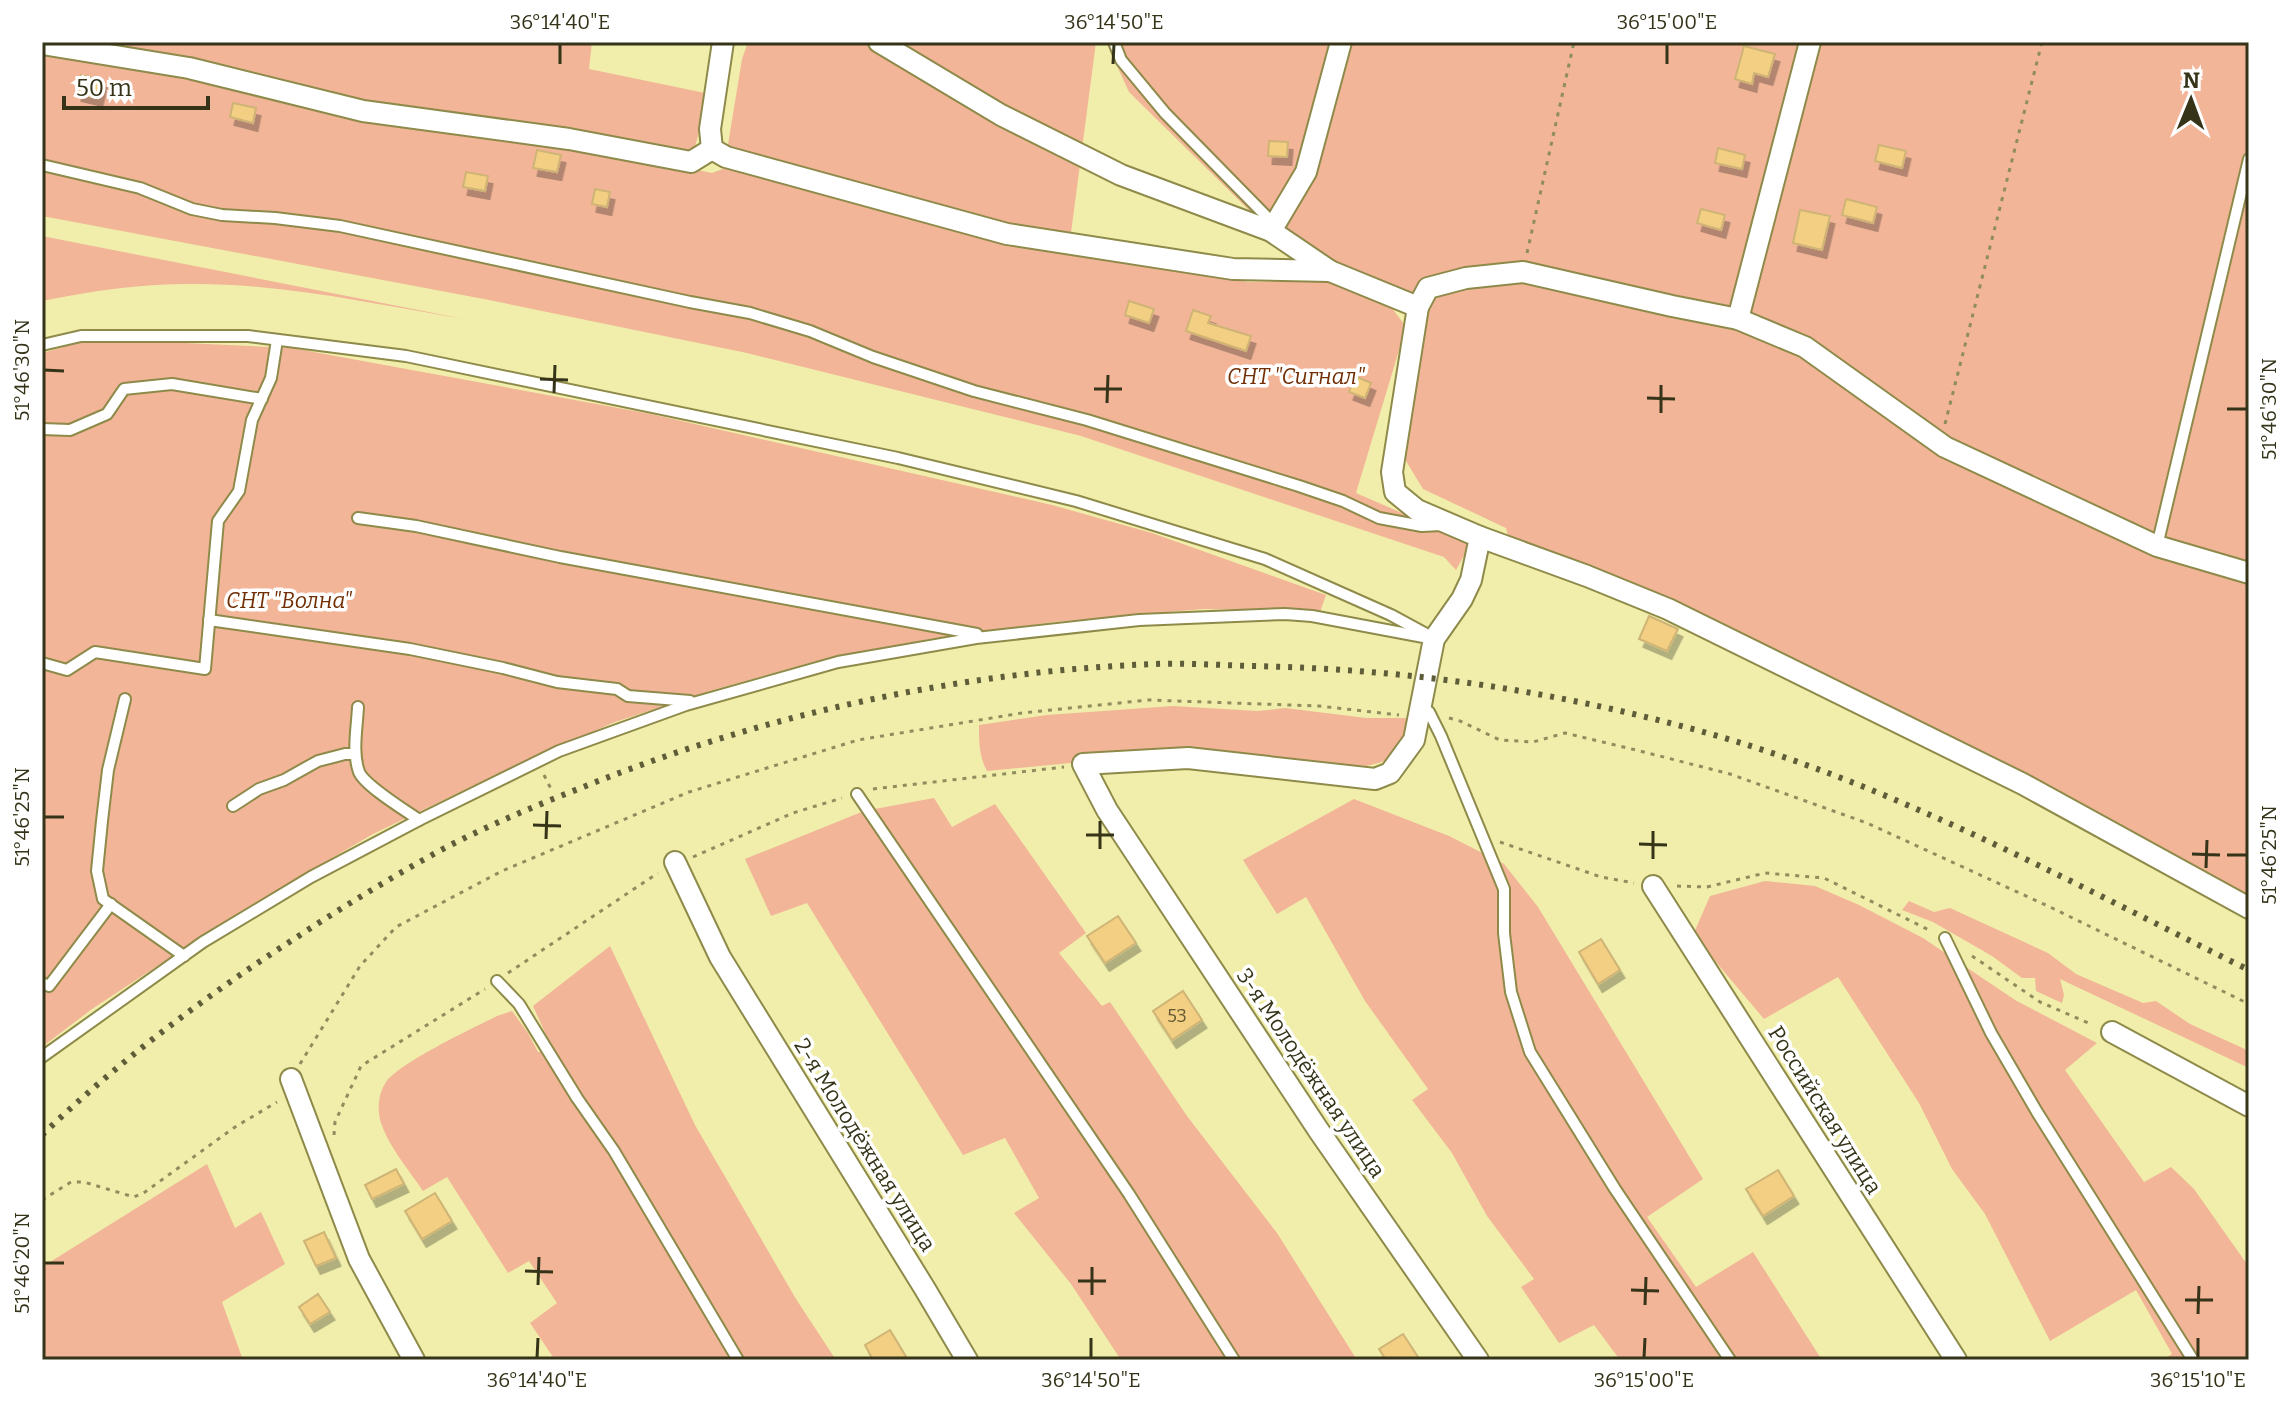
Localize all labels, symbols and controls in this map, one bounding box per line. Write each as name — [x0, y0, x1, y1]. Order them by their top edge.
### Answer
text: 36°14'40"E — [510, 10, 610, 34]
text: 36°14'50"E — [1064, 10, 1164, 34]
text: 36°15'00"E — [1617, 10, 1717, 34]
scale bar — [64, 60, 208, 110]
north arrow — [2151, 60, 2231, 140]
text: N — [2183, 67, 2200, 94]
text: 50 m — [76, 74, 132, 102]
text: 51°46'30"N — [10, 319, 34, 421]
text: 51°46'30"N — [2257, 358, 2281, 460]
park label: СНТ "Сигнал" — [1227, 363, 1366, 390]
park label: СНТ "Волна" — [226, 587, 353, 614]
text: 51°46'25"N — [10, 767, 34, 867]
text: 51°46'25"N — [2257, 805, 2281, 905]
street label: 3-я Молодёжная улица — [1231, 963, 1391, 1183]
house number: 53 — [1167, 1005, 1187, 1027]
street label: Российская улица — [1762, 1021, 1888, 1199]
street label: 2-я Молодёжная улица — [788, 1033, 942, 1257]
text: 51°46'20"N — [10, 1212, 34, 1314]
text: 36°14'40"E — [487, 1368, 587, 1392]
text: 36°14'50"E — [1041, 1368, 1141, 1392]
text: 36°15'00"E — [1594, 1368, 1694, 1392]
text: 36°15'10"E — [2150, 1368, 2246, 1392]

